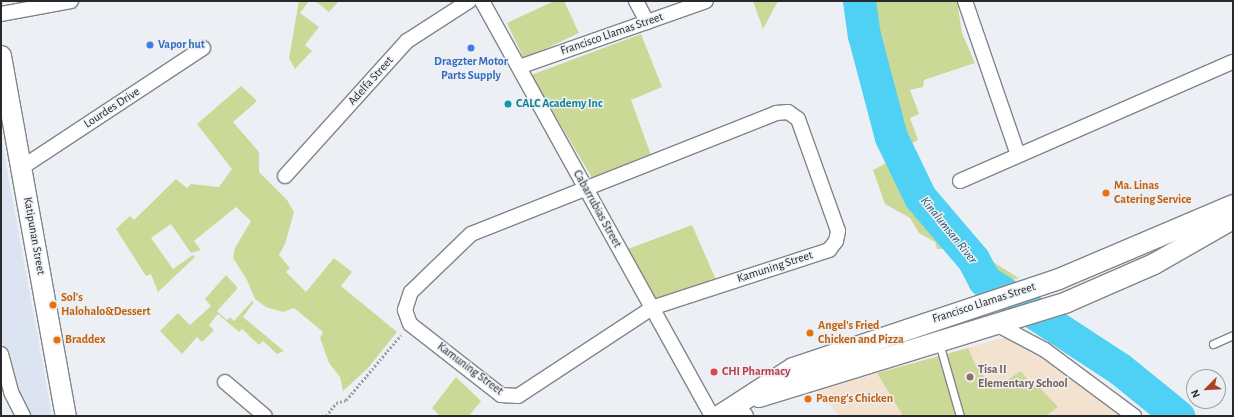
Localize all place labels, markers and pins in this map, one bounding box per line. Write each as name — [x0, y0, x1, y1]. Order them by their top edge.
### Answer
place label: Vapor hut — [158, 38, 205, 52]
marker: Vapor hut — [145, 40, 155, 50]
marker: Dragzter Motor Parts Supply — [466, 43, 476, 53]
place label: Dragzter Motor Parts Supply — [434, 55, 508, 83]
place label: CALC Academy Inc — [516, 97, 603, 111]
marker: CALC Academy Inc — [503, 99, 513, 109]
place label: Ma. Linas Catering Service — [1114, 179, 1192, 207]
marker: Ma. Linas Catering Service — [1101, 188, 1111, 198]
place label: Sol's Halohalo&Dessert — [61, 291, 150, 319]
marker: Sol's Halohalo&Dessert — [48, 300, 58, 310]
place label: Angel's Fried Chicken and Pizza — [818, 319, 904, 347]
marker: Angel's Fried Chicken and Pizza — [805, 328, 815, 338]
place label: Braddex — [65, 333, 106, 347]
marker: Braddex — [52, 335, 62, 345]
place label: Tisa II Elementary School — [978, 363, 1068, 391]
place label: CHI Pharmacy — [722, 365, 790, 379]
marker: CHI Pharmacy — [709, 367, 719, 377]
marker: Tisa II Elementary School — [965, 372, 975, 382]
place label: Paeng's Chicken — [816, 392, 893, 406]
marker: Paeng's Chicken — [803, 394, 813, 404]

